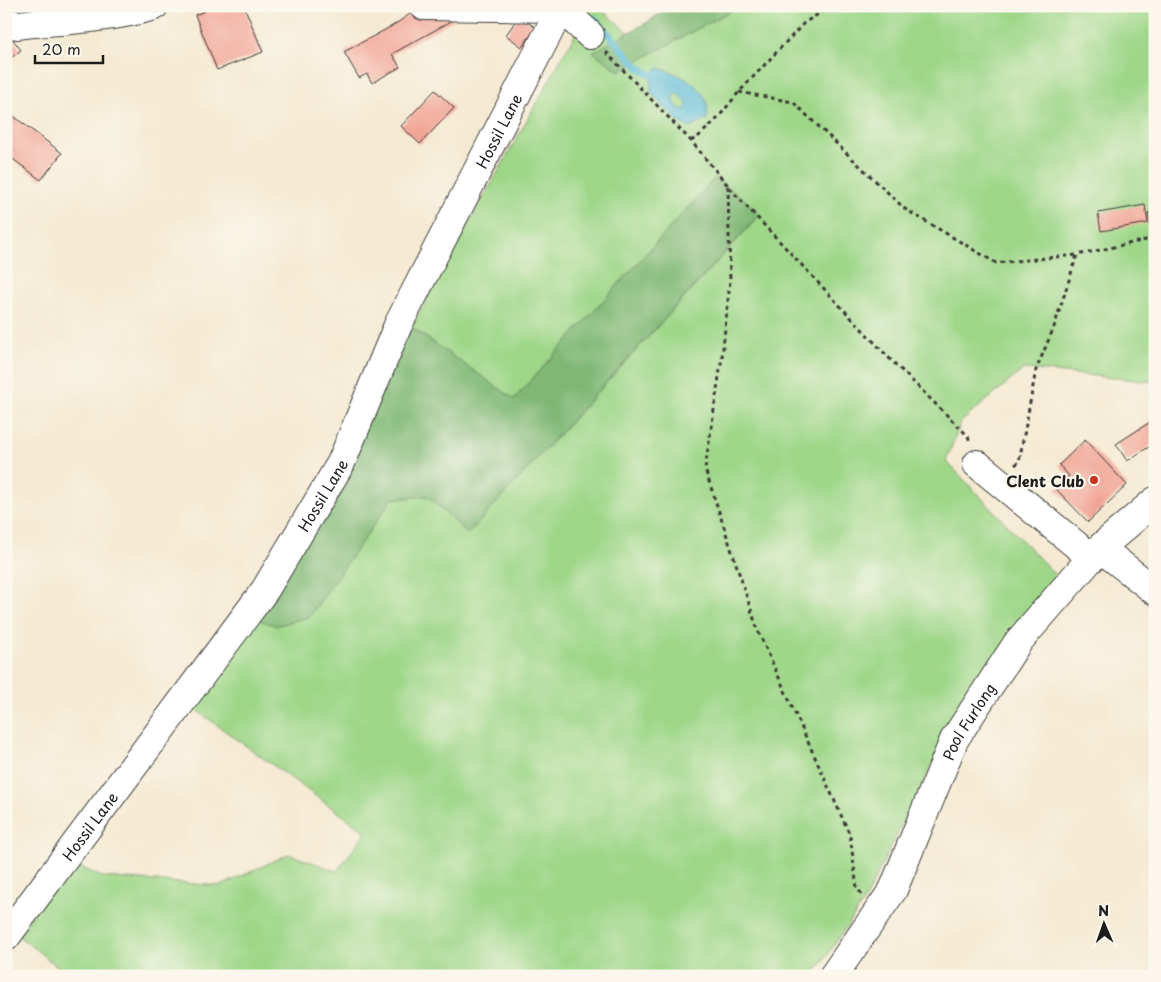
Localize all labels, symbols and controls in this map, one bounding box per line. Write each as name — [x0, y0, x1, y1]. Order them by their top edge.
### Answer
scale bar — [35, 32, 102, 64]
text: 20 m — [42, 37, 81, 60]
street label: Hossil Lane — [469, 89, 527, 172]
street label: Hossil Lane — [291, 454, 353, 536]
place label: Clent Club — [1006, 469, 1084, 492]
marker: Clent Club — [1088, 474, 1100, 486]
street label: Pool Furlong — [936, 678, 1000, 763]
street label: Hossil Lane — [56, 786, 123, 865]
north arrow — [1078, 900, 1128, 950]
text: N — [1098, 900, 1109, 921]

